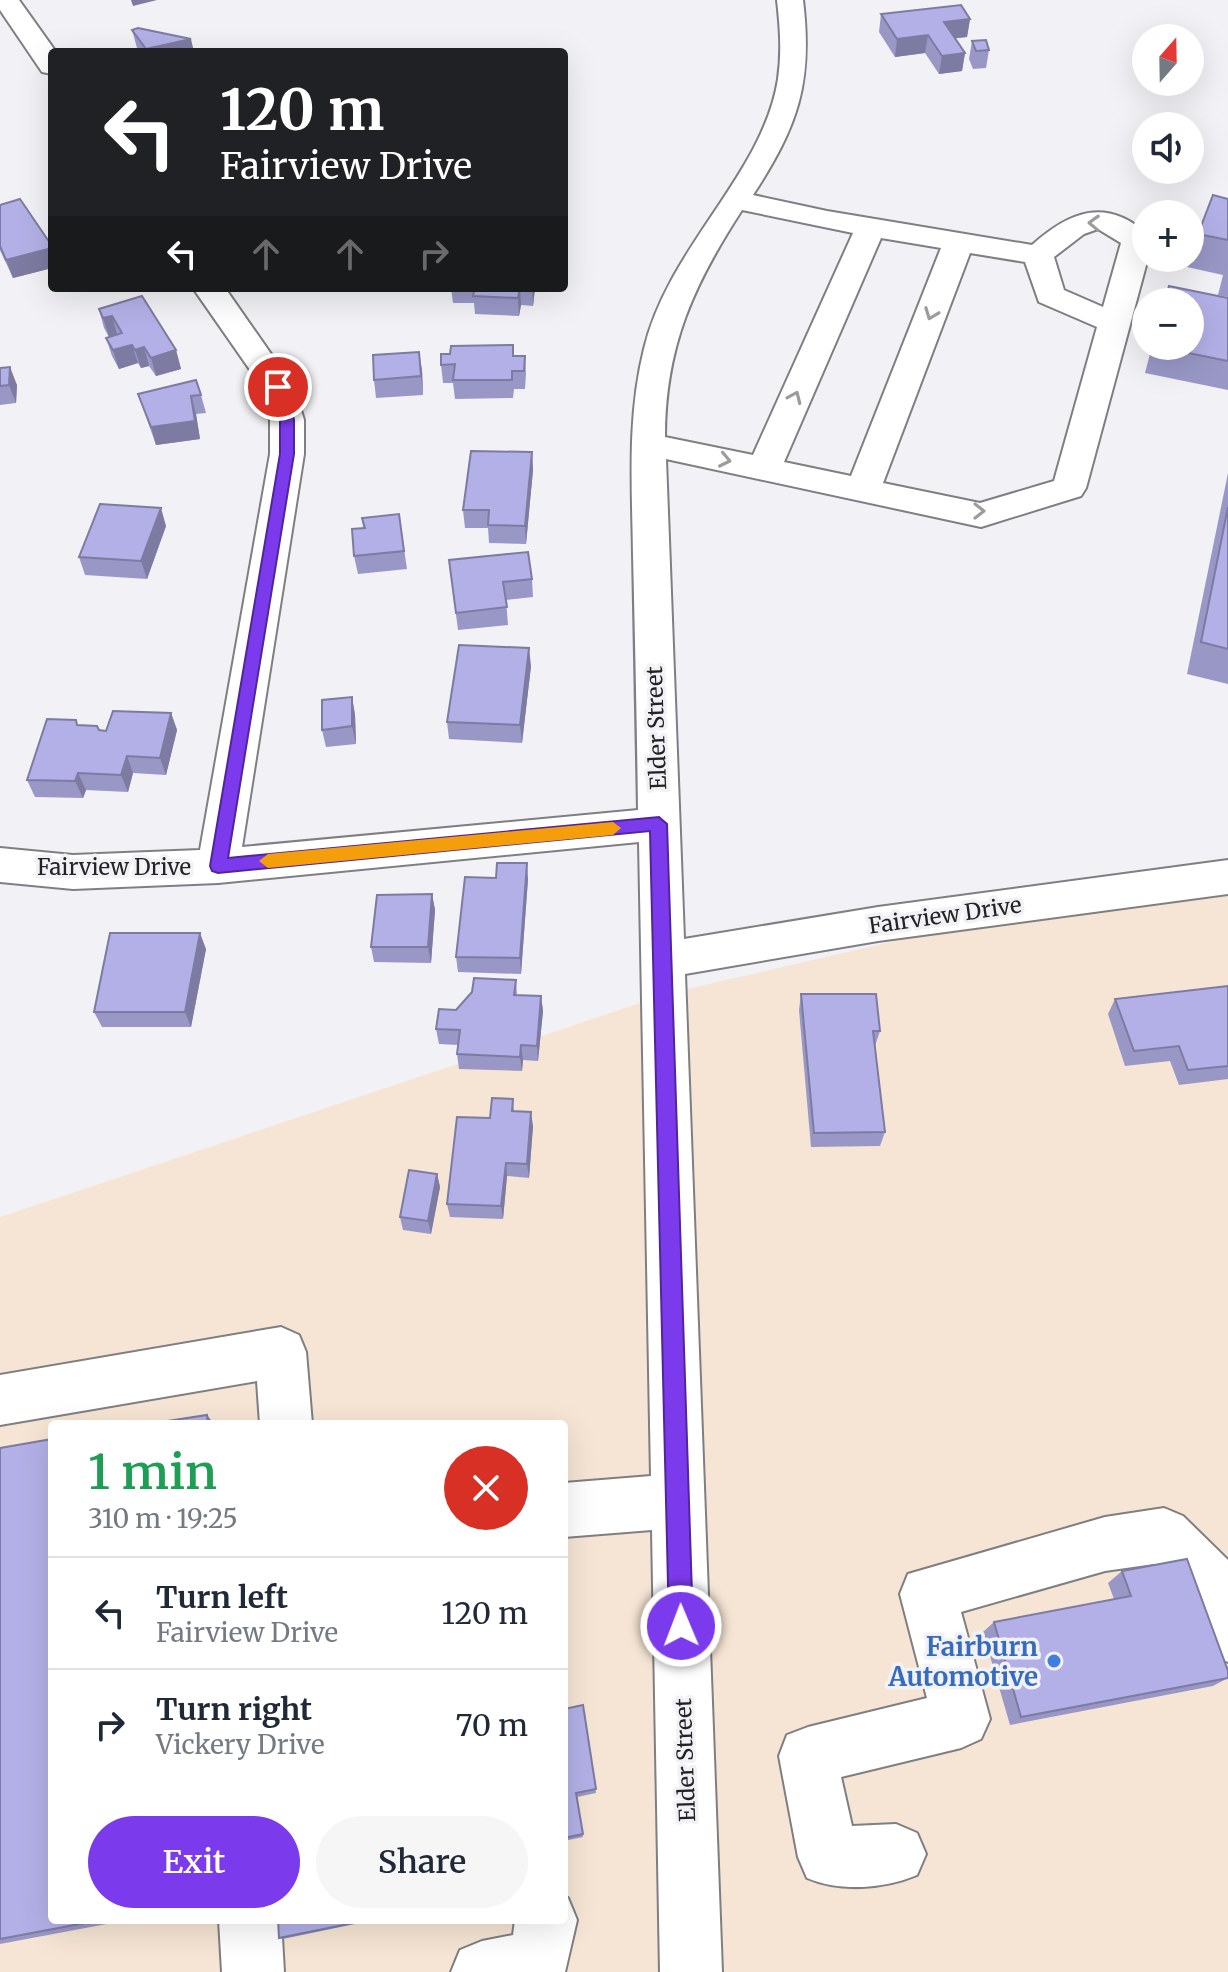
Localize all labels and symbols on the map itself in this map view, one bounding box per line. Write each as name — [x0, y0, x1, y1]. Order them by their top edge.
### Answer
north arrow — [1132, 24, 1204, 96]
one-way arrow — [1088, 215, 1100, 232]
one-way arrow — [924, 306, 941, 320]
pin — [244, 353, 312, 421]
one-way arrow — [785, 391, 801, 406]
one-way arrow — [718, 451, 731, 468]
one-way arrow — [973, 502, 985, 520]
street label: Elder Street — [640, 665, 672, 790]
street label: Fairview Drive — [37, 853, 191, 881]
street label: Fairview Drive — [867, 890, 1023, 940]
position arrow — [639, 1584, 723, 1668]
place label: Fairburn Automotive — [887, 1630, 1038, 1693]
marker: Fairburn Automotive — [1045, 1652, 1063, 1670]
street label: Elder Street — [669, 1697, 701, 1822]

